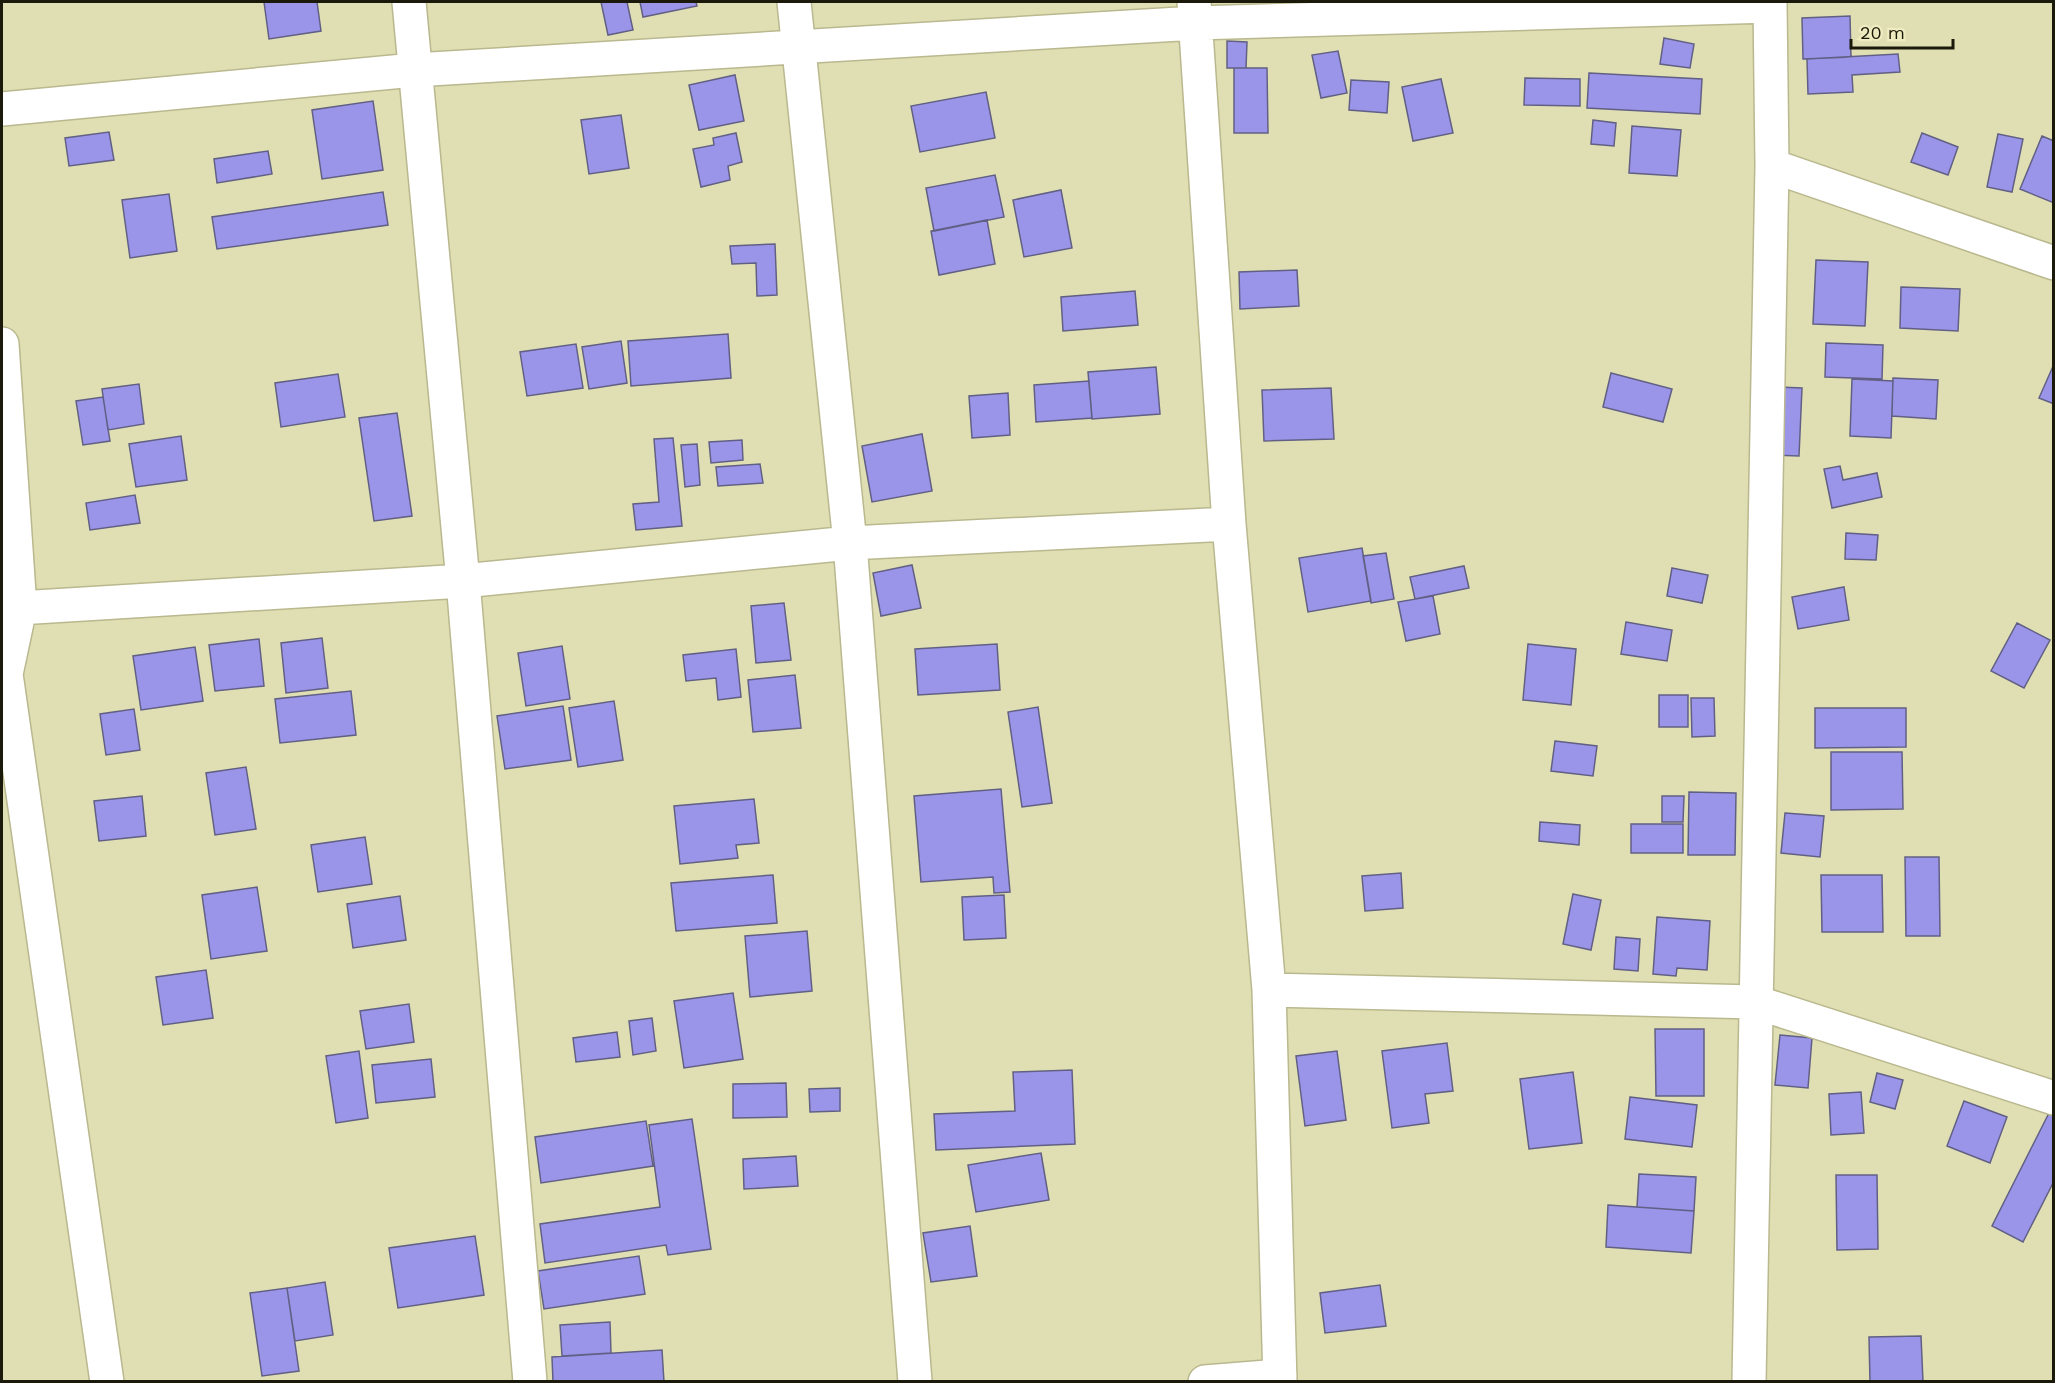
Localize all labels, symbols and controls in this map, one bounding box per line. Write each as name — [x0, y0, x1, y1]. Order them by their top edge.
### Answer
scale bar — [1851, 12, 1953, 50]
text: 20 m — [1860, 22, 1905, 43]

